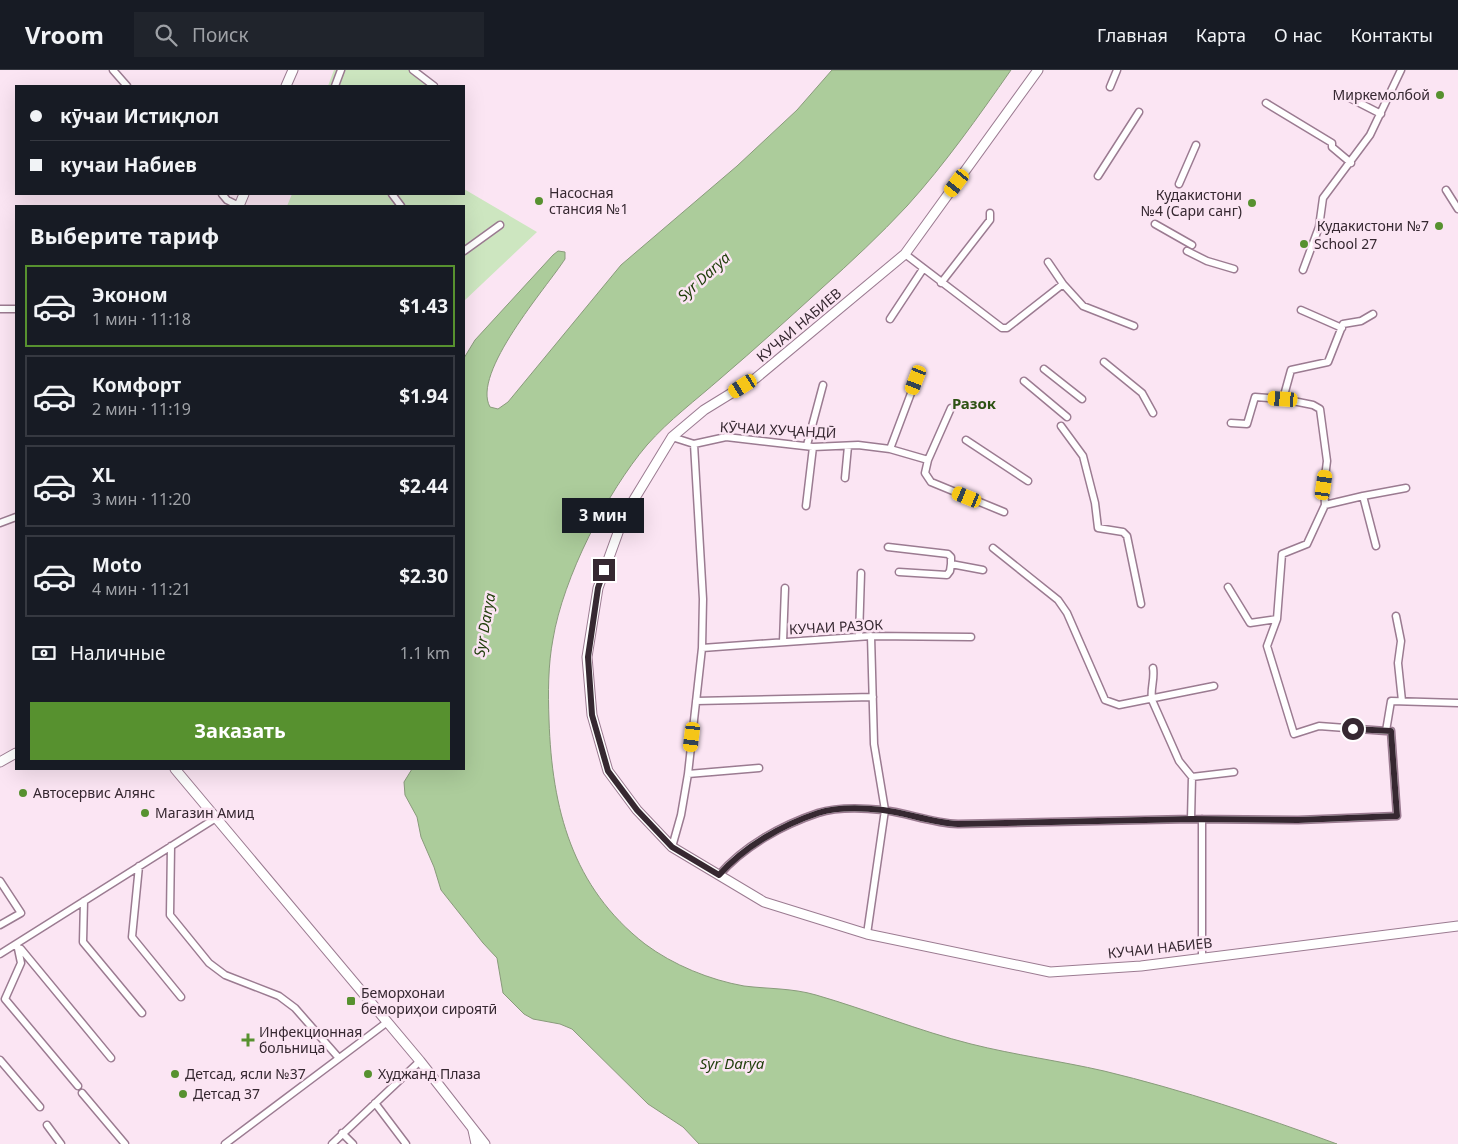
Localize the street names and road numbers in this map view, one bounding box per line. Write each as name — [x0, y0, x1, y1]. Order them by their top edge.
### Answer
street label: КУЧАИ НАБИЕВ — [752, 283, 845, 366]
street label: КӮЧАИ ХУҶАНДӢ — [719, 417, 837, 442]
street label: КУЧАИ РАЗОК — [788, 615, 884, 638]
street label: КУЧАИ НАБИЕВ — [1107, 933, 1213, 962]

